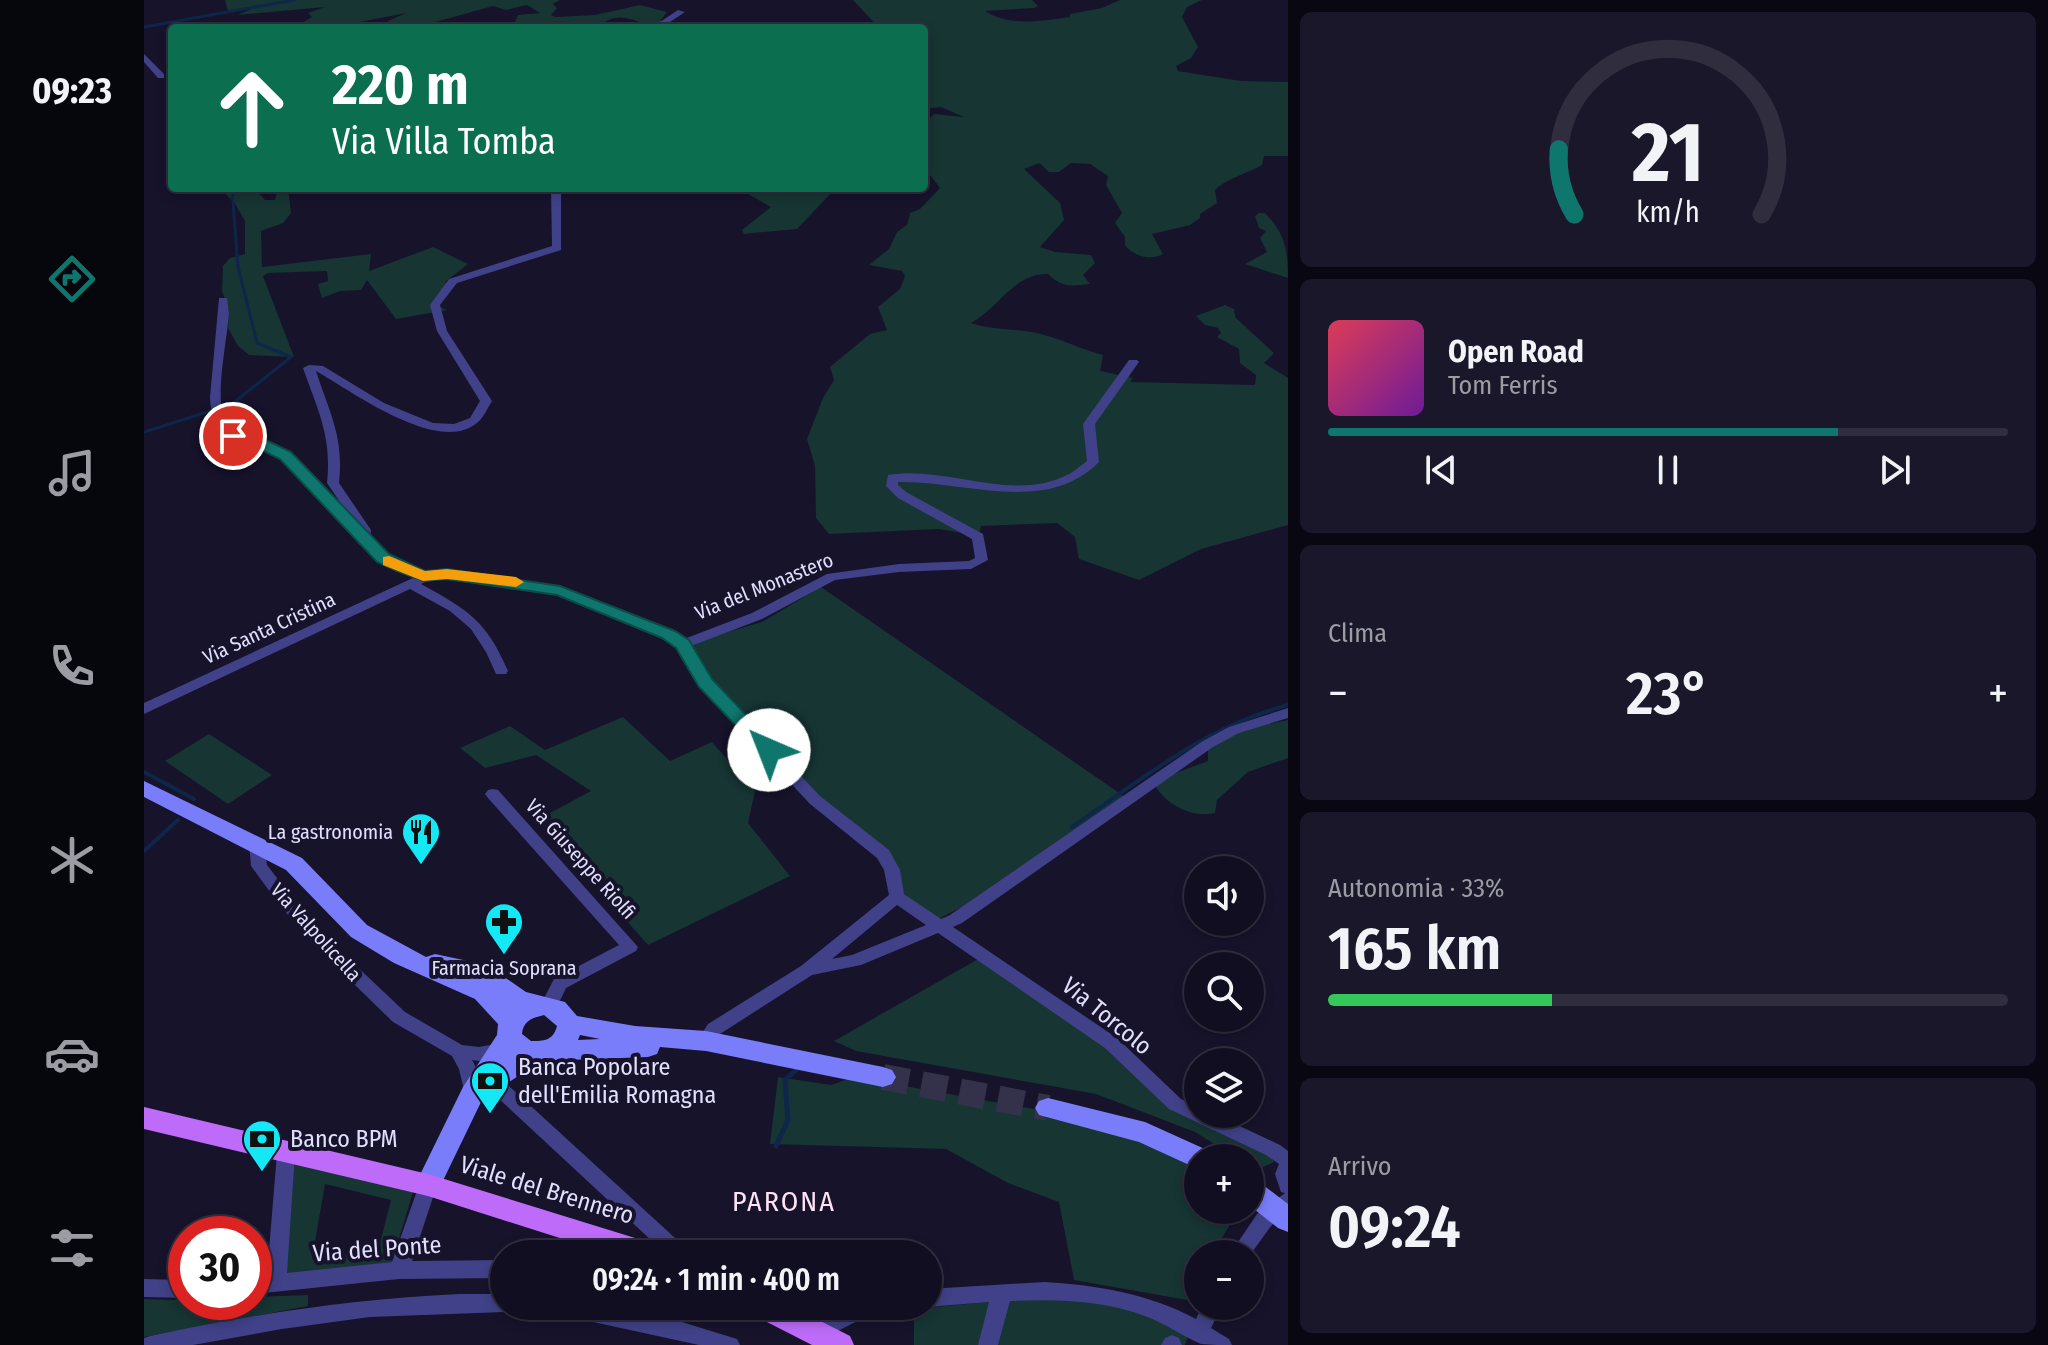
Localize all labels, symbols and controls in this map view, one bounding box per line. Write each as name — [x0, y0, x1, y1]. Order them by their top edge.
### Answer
text: 220 m — [332, 52, 469, 119]
icon: ahead — [200, 56, 304, 160]
text: 09:23 — [32, 69, 112, 113]
text: 21 — [1631, 103, 1704, 203]
text: Via Villa Tomba — [332, 120, 556, 164]
text: km/h — [1636, 195, 1700, 230]
icon: directions — [44, 251, 100, 307]
text: Open Road — [1448, 334, 1584, 370]
text: Tom Ferris — [1448, 370, 1558, 401]
pin — [199, 402, 267, 470]
icon: arrive — [211, 414, 255, 458]
icon: music — [44, 445, 100, 501]
icon: previous — [1419, 448, 1463, 492]
icon: pause — [1646, 448, 1690, 492]
icon: next — [1873, 448, 1917, 492]
street label: Via del Monastero — [691, 547, 837, 625]
street label: Via Santa Cristina — [199, 587, 339, 669]
text: Clima — [1328, 618, 1387, 649]
icon: phone — [44, 638, 100, 694]
text: 23° — [1626, 658, 1710, 730]
text: − — [1328, 667, 1348, 720]
text: + — [1988, 667, 2008, 720]
position arrow — [727, 708, 811, 792]
street label: Via Giuseppe Riolfi — [521, 794, 641, 924]
restaurant icon: La gastronomia — [400, 811, 442, 866]
place label: La gastronomia — [268, 820, 393, 844]
icon: climate — [44, 832, 100, 888]
map controls — [1184, 856, 1264, 1320]
button: sound — [1184, 856, 1264, 936]
text: Autonomia · 33% — [1328, 873, 1504, 904]
street label: Via Valpolicella — [266, 878, 366, 986]
pharmacy icon: Farmacia Soprana — [483, 901, 525, 956]
text: 165 km — [1328, 913, 1501, 985]
button: search — [1184, 952, 1264, 1032]
place label: Farmacia Soprana — [431, 956, 577, 980]
street label: Via Torcolo — [1057, 971, 1157, 1061]
icon: car — [44, 1026, 100, 1082]
button: layers — [1184, 1048, 1264, 1128]
place label: Banca Popolare dell'Emilia Romagna — [518, 1053, 716, 1109]
bank icon: Banca Popolare dell'Emilia Romagna — [469, 1060, 511, 1115]
bank icon: Banco BPM — [241, 1118, 283, 1173]
place label: Banco BPM — [290, 1125, 398, 1153]
button: + — [1184, 1144, 1264, 1224]
street label: Viale del Brennero — [457, 1150, 637, 1230]
text: Arrivo — [1328, 1151, 1392, 1182]
district label: PARONA — [732, 1185, 836, 1218]
text: 09:24 — [1328, 1191, 1461, 1263]
speed limit sign: 30 — [168, 1216, 272, 1320]
icon: filters — [44, 1220, 100, 1276]
street label: Via del Ponte — [312, 1231, 442, 1267]
button: − — [1184, 1240, 1264, 1320]
text: 09:24 · 1 min · 400 m — [592, 1262, 840, 1298]

